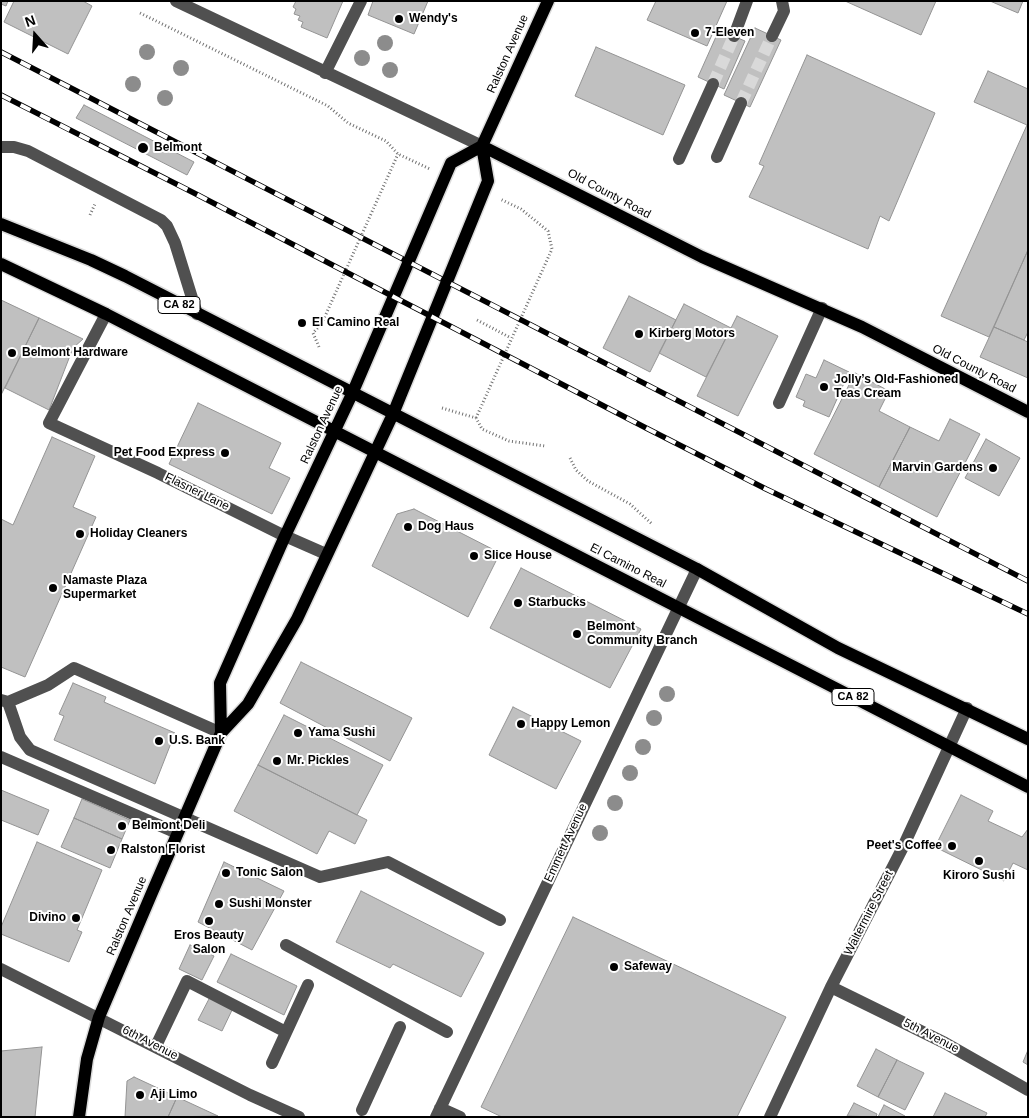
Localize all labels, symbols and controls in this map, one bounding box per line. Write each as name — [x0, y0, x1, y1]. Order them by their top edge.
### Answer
north arrow — [10, 10, 60, 60]
text: N — [23, 12, 38, 30]
place label: Wendy's — [409, 12, 458, 26]
street label: Ralston Avenue — [484, 12, 532, 96]
marker: Wendy's — [393, 13, 405, 25]
place label: 7-Eleven — [705, 26, 754, 40]
marker: 7-Eleven — [689, 27, 701, 39]
marker: Belmont — [136, 141, 150, 155]
place label: Belmont — [154, 141, 202, 155]
street label: Old County Road — [565, 166, 653, 222]
road number: CA 82 — [158, 296, 200, 314]
place label: El Camino Real — [312, 316, 399, 330]
marker: El Camino Real — [296, 317, 308, 329]
place label: Kirberg Motors — [649, 327, 735, 341]
marker: Kirberg Motors — [633, 328, 645, 340]
street label: Old County Road — [930, 342, 1018, 396]
place label: Belmont Hardware — [22, 346, 128, 360]
marker: Belmont Hardware — [6, 347, 18, 359]
place label: Jolly’s Old-Fashioned Teas Cream — [834, 373, 958, 401]
marker: Jolly’s Old-Fashioned Teas Cream — [818, 381, 830, 393]
street label: Ralston Avenue — [298, 384, 346, 466]
place label: Pet Food Express — [114, 446, 215, 460]
marker: Pet Food Express — [219, 447, 231, 459]
place label: Marvin Gardens — [892, 461, 983, 475]
marker: Marvin Gardens — [987, 462, 999, 474]
street label: Flasner Lane — [162, 470, 232, 514]
place label: Dog Haus — [418, 520, 474, 534]
marker: Dog Haus — [402, 521, 414, 533]
place label: Holiday Cleaners — [90, 527, 187, 541]
marker: Holiday Cleaners — [74, 528, 86, 540]
street label: El Camino Real — [588, 541, 668, 591]
place label: Slice House — [484, 549, 552, 563]
marker: Slice House — [468, 550, 480, 562]
place label: Namaste Plaza Supermarket — [63, 574, 147, 602]
marker: Namaste Plaza Supermarket — [47, 582, 59, 594]
place label: Starbucks — [528, 596, 586, 610]
marker: Starbucks — [512, 597, 524, 609]
place label: Belmont Community Branch — [587, 620, 698, 648]
marker: Belmont Community Branch — [571, 628, 583, 640]
road number: CA 82 — [832, 689, 874, 706]
place label: Happy Lemon — [531, 717, 610, 731]
marker: Happy Lemon — [515, 718, 527, 730]
place label: Yama Sushi — [308, 726, 375, 740]
marker: Yama Sushi — [292, 727, 304, 739]
place label: U.S. Bank — [169, 734, 225, 748]
marker: U.S. Bank — [153, 735, 165, 747]
place label: Mr. Pickles — [287, 754, 349, 768]
marker: Mr. Pickles — [271, 755, 283, 767]
street label: Emmett Avenue — [541, 801, 591, 885]
place label: Belmont Deli — [132, 819, 205, 833]
marker: Belmont Deli — [116, 820, 128, 832]
place label: Peet's Coffee — [866, 839, 942, 853]
marker: Peet's Coffee — [946, 840, 958, 852]
place label: Ralston Florist — [121, 843, 205, 857]
marker: Ralston Florist — [105, 844, 117, 856]
marker: Kiroro Sushi — [973, 855, 985, 867]
place label: Tonic Salon — [236, 866, 303, 880]
marker: Tonic Salon — [220, 867, 232, 879]
street label: Waltermire Street — [841, 868, 897, 958]
place label: Kiroro Sushi — [943, 869, 1015, 883]
street label: Ralston Avenue — [104, 874, 150, 958]
place label: Sushi Monster — [229, 897, 312, 911]
marker: Sushi Monster — [213, 898, 225, 910]
place label: Divino — [29, 911, 66, 925]
marker: Divino — [70, 912, 82, 924]
marker: Eros Beauty Salon — [203, 915, 215, 927]
place label: Eros Beauty Salon — [174, 929, 244, 957]
place label: Safeway — [624, 960, 672, 974]
marker: Safeway — [608, 961, 620, 973]
street label: 5th Avenue — [901, 1016, 961, 1056]
street label: 6th Avenue — [120, 1023, 180, 1063]
place label: Aji Limo — [150, 1088, 197, 1102]
marker: Aji Limo — [134, 1089, 146, 1101]

